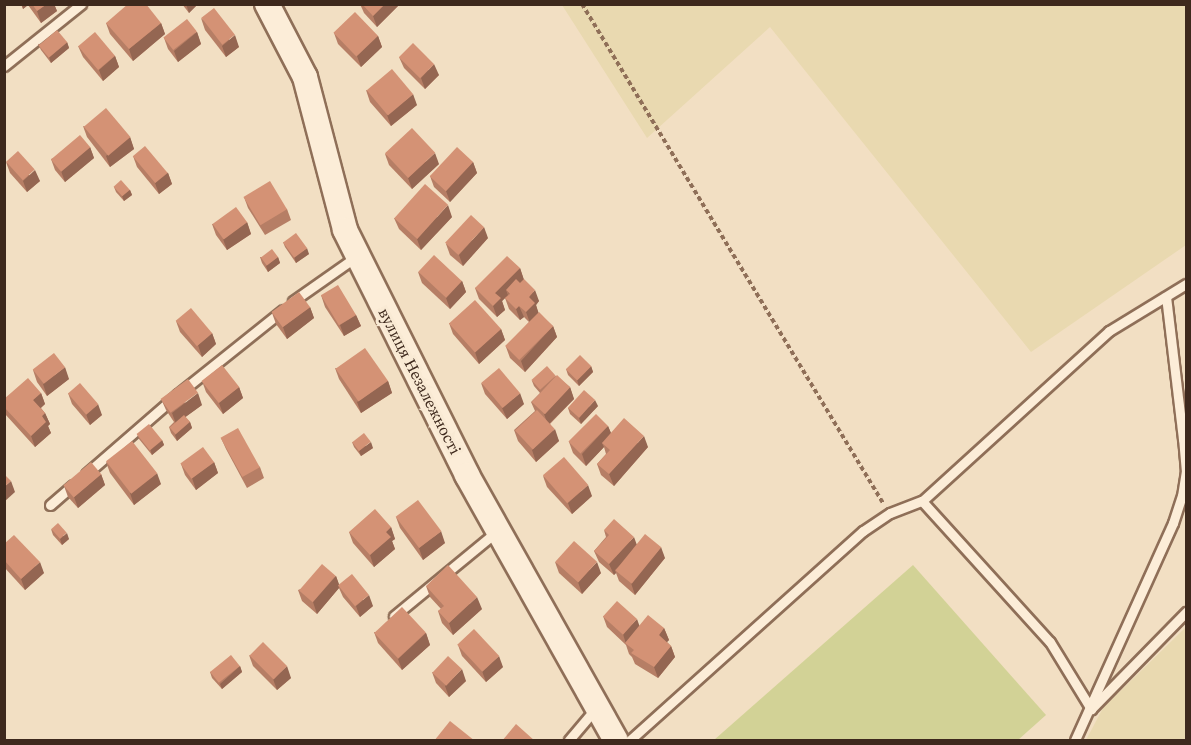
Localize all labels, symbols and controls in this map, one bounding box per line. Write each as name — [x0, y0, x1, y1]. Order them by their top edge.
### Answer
street label: вулиця Незалежності — [375, 304, 465, 458]

